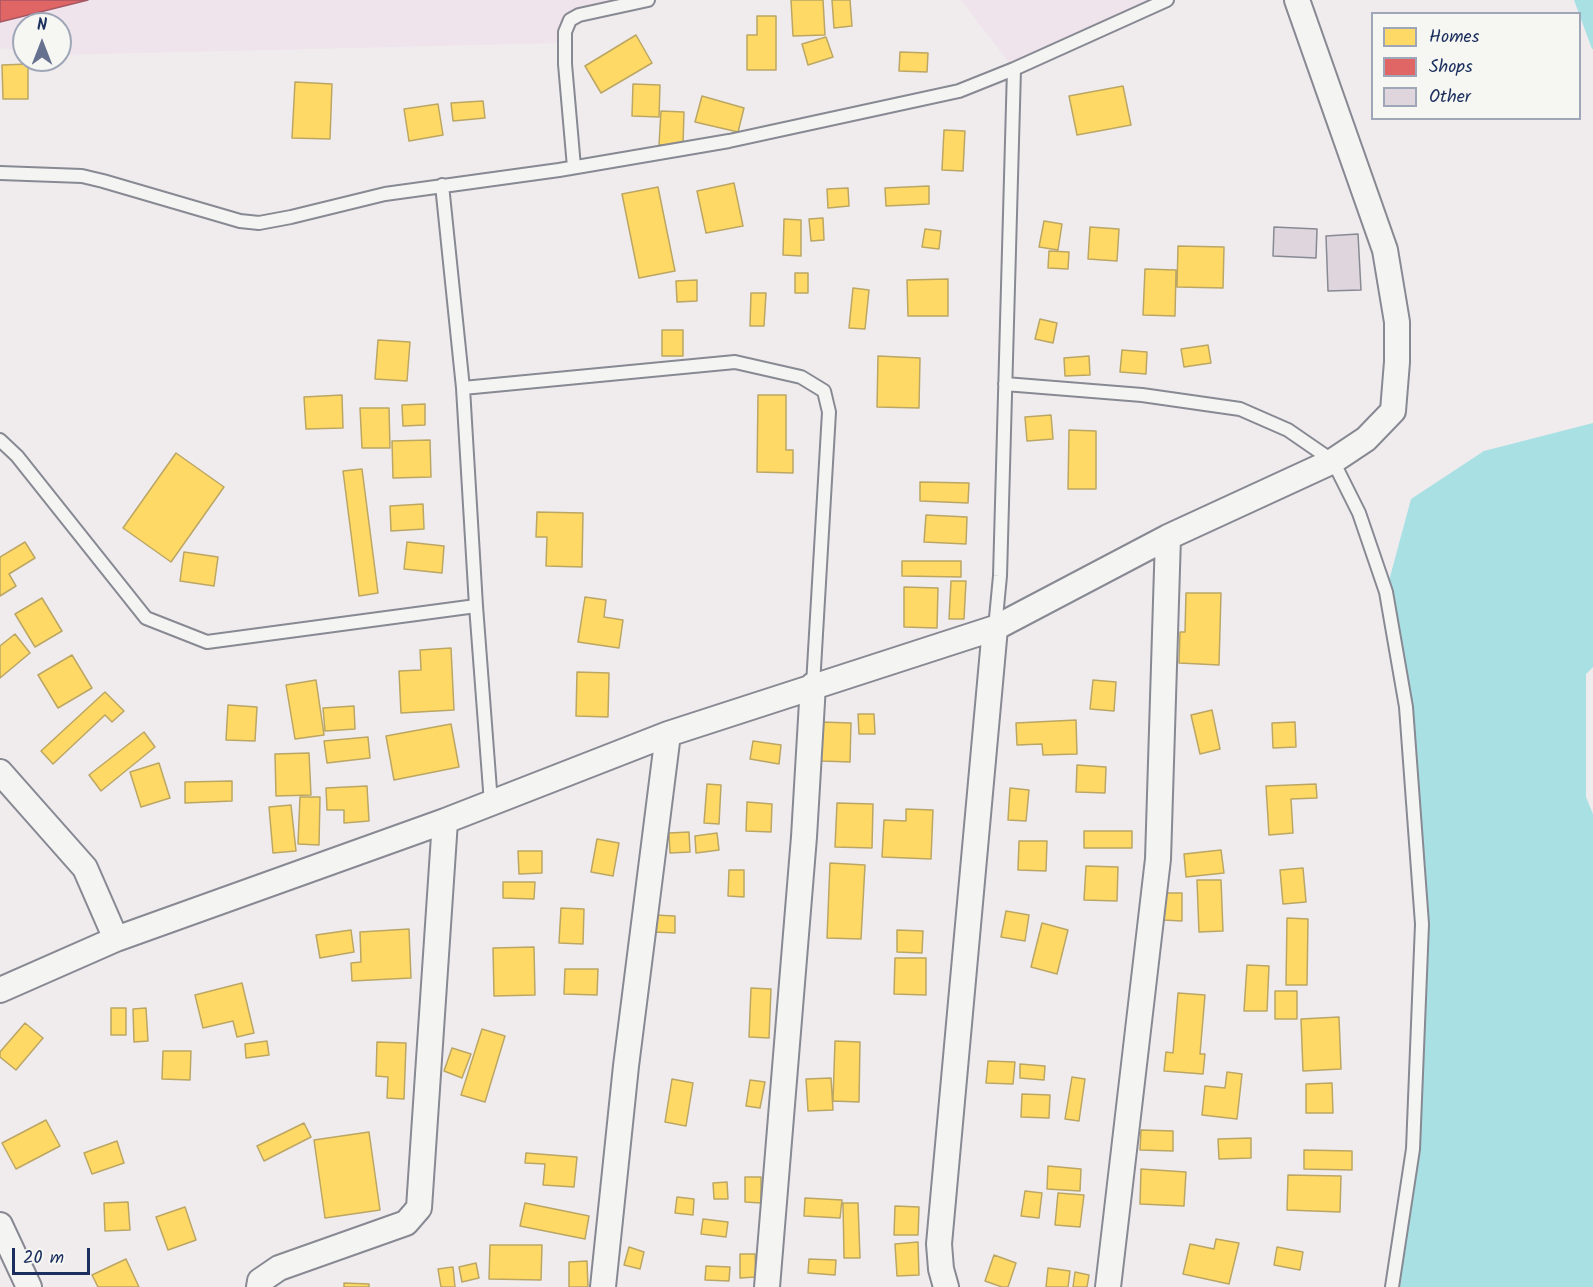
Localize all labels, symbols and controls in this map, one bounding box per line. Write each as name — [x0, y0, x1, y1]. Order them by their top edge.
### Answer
north arrow — [12, 12, 72, 72]
legend — [1371, 12, 1581, 120]
text: N — [37, 13, 47, 38]
text: Homes — [1429, 23, 1479, 52]
text: Shops — [1429, 53, 1473, 82]
text: Other — [1429, 83, 1471, 112]
scale bar — [15, 1236, 93, 1274]
text: 20 m — [23, 1244, 64, 1273]

